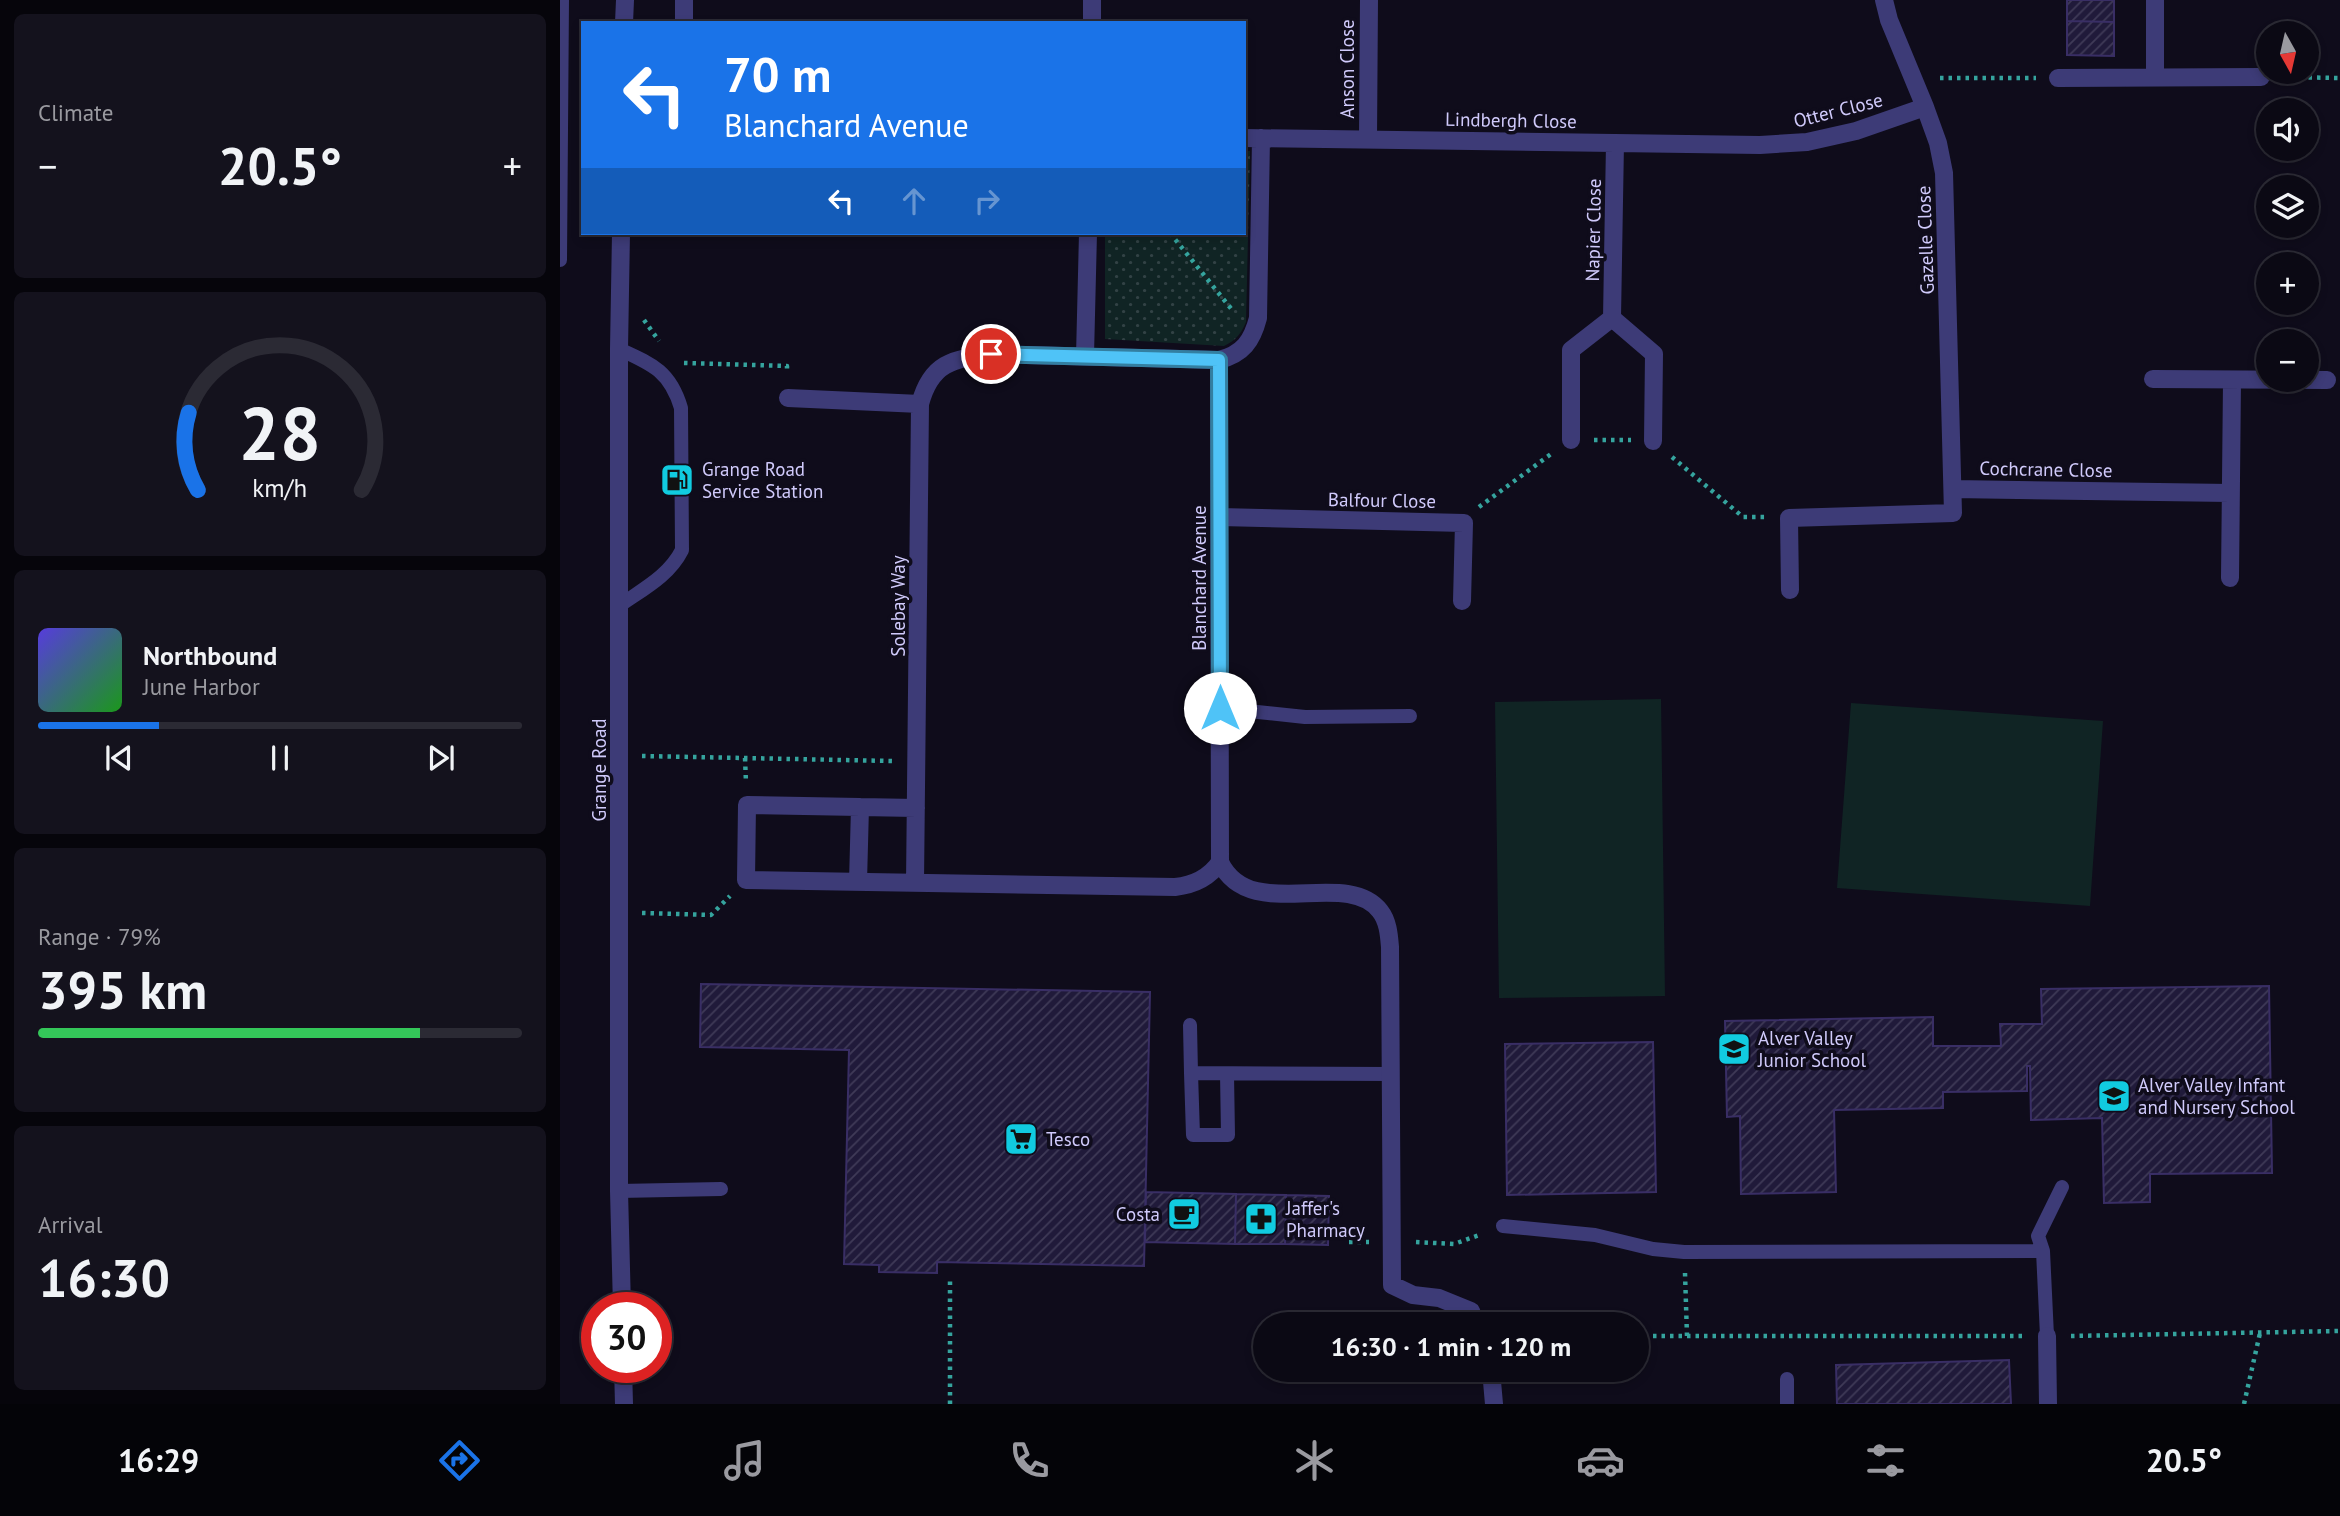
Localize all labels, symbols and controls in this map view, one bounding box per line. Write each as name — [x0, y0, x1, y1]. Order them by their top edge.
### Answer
street label: Anson Close — [1335, 19, 1359, 119]
north arrow — [2256, 21, 2319, 84]
map controls — [2256, 21, 2319, 392]
text: 70 m — [724, 42, 831, 106]
icon: left — [609, 49, 700, 140]
street label: Otter Close — [1791, 87, 1885, 133]
text: Climate — [38, 98, 113, 127]
button: sound — [2256, 98, 2319, 161]
text: Blanchard Avenue — [724, 104, 969, 146]
street label: Lindbergh Close — [1445, 107, 1577, 133]
text: 20.5° — [218, 132, 342, 199]
text: − — [38, 141, 57, 190]
text: + — [503, 141, 522, 190]
button: layers — [2256, 175, 2319, 238]
street label: Napier Close — [1580, 178, 1606, 282]
icon: left — [822, 182, 860, 220]
icon: ahead — [895, 182, 933, 220]
icon: right — [968, 182, 1006, 220]
street label: Gazelle Close — [1911, 185, 1939, 295]
button: + — [2256, 252, 2319, 315]
pin — [961, 324, 1021, 384]
button: − — [2256, 329, 2319, 392]
icon: arrive — [972, 335, 1010, 373]
text: 28 — [239, 386, 321, 480]
street label: Cochcrane Close — [1979, 456, 2113, 482]
place label: Grange Road Service Station — [702, 457, 823, 503]
fuel station icon: Grange Road Service Station — [658, 461, 696, 499]
text: km/h — [253, 472, 307, 504]
street label: Balfour Close — [1328, 487, 1436, 513]
street label: Blanchard Avenue — [1187, 505, 1211, 651]
street label: Solebay Way — [886, 555, 910, 657]
text: Northbound — [143, 639, 277, 672]
position arrow — [1183, 671, 1257, 745]
text: June Harbor — [143, 672, 260, 701]
street label: Grange Road — [587, 718, 611, 822]
icon: previous — [100, 739, 138, 777]
icon: pause — [261, 739, 299, 777]
icon: next — [422, 739, 460, 777]
text: Range · 79% — [38, 922, 161, 951]
text: 395 km — [38, 956, 207, 1023]
place label: Alver Valley Junior School — [1757, 1026, 1866, 1072]
school or university icon: Alver Valley Junior School — [1715, 1030, 1753, 1068]
place label: Alver Valley Infant and Nursery School — [2138, 1073, 2295, 1119]
school or university icon: Alver Valley Infant and Nursery School — [2095, 1077, 2133, 1115]
supermarket icon: Tesco — [1002, 1120, 1040, 1158]
place label: Tesco — [1046, 1127, 1090, 1151]
cafe icon: Costa — [1165, 1195, 1203, 1233]
place label: Jaffer's Pharmacy — [1285, 1196, 1365, 1242]
pharmacy icon: Jaffer's Pharmacy — [1242, 1200, 1280, 1238]
place label: Costa — [1116, 1202, 1160, 1226]
text: Arrival — [38, 1210, 102, 1239]
text: 16:30 — [38, 1244, 170, 1311]
speed limit sign: 30 — [581, 1292, 672, 1383]
text: 16:30 · 1 min · 120 m — [1331, 1330, 1571, 1363]
icon: directions — [435, 1436, 484, 1485]
icon: music — [720, 1436, 769, 1485]
icon: phone — [1005, 1436, 1054, 1485]
icon: climate — [1290, 1436, 1339, 1485]
icon: car — [1576, 1436, 1625, 1485]
icon: filters — [1861, 1436, 1910, 1485]
text: 16:29 — [118, 1439, 199, 1481]
text: 20.5° — [2146, 1439, 2222, 1481]

